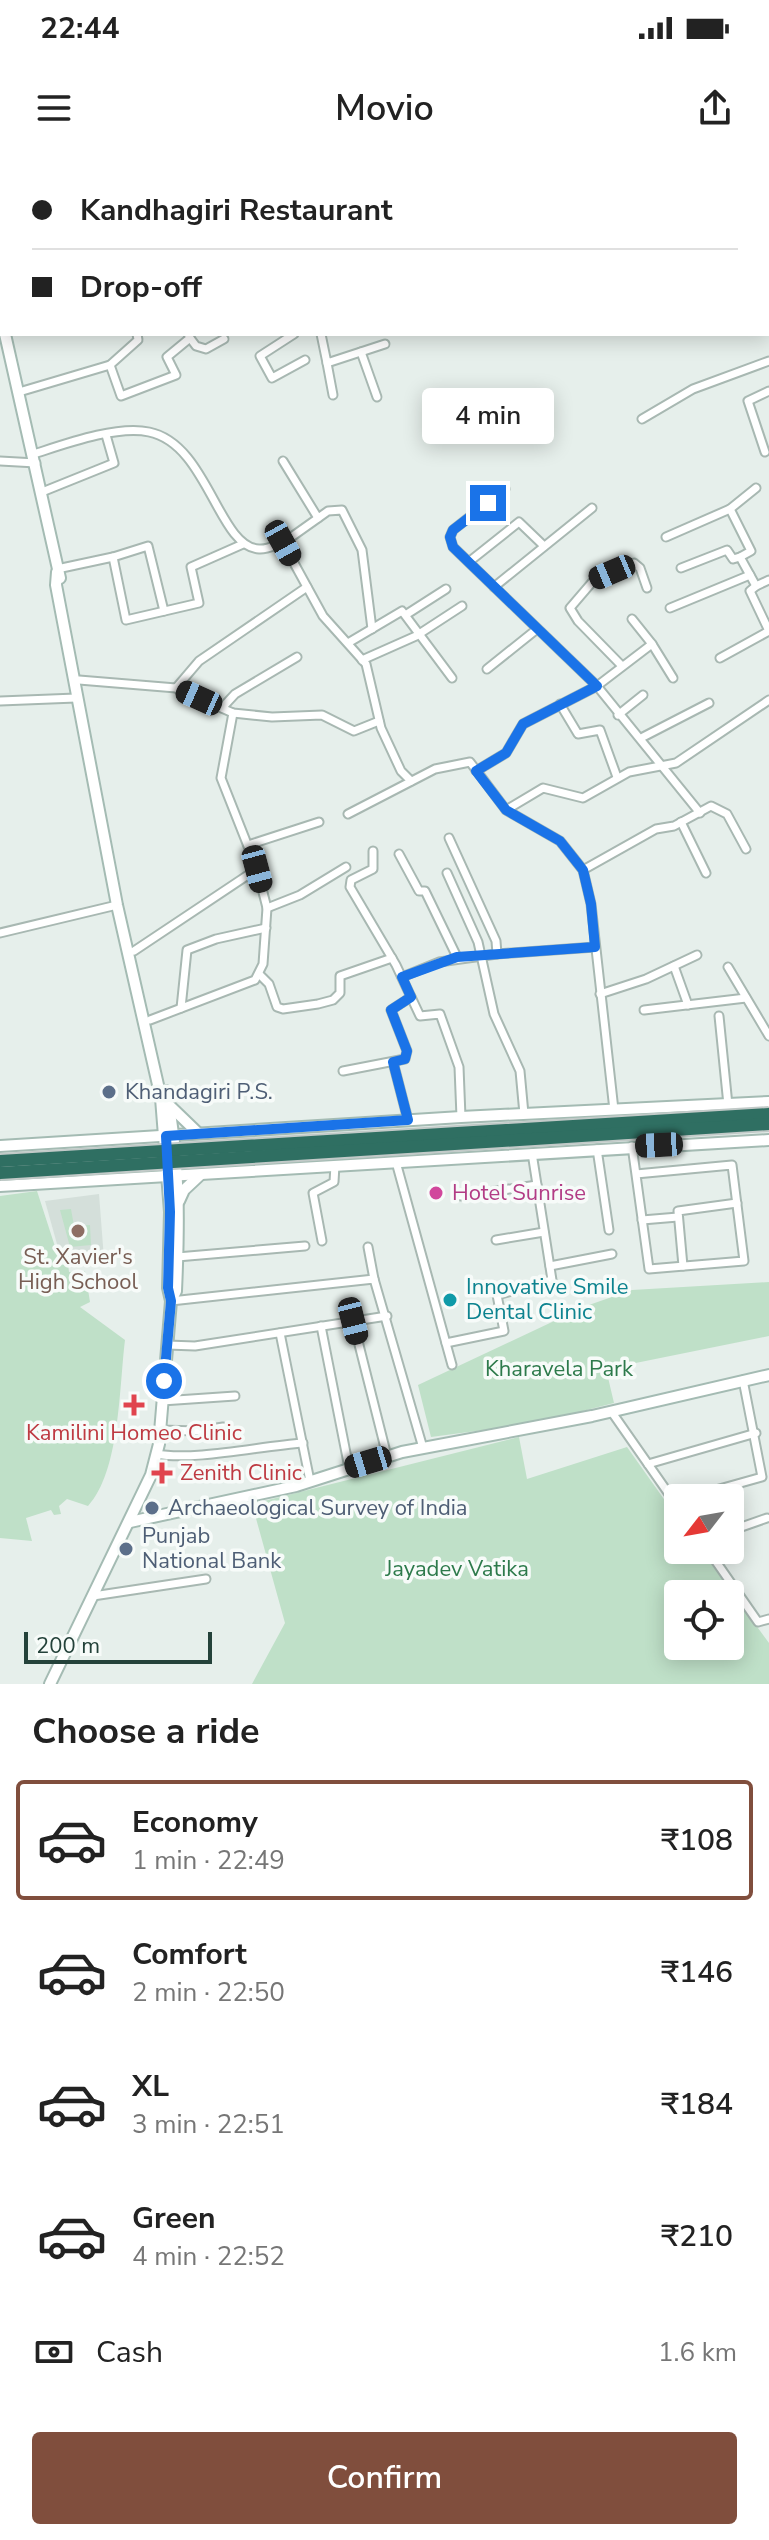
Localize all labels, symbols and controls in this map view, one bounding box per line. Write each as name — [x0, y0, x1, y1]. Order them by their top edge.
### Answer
text: 22:44 — [40, 8, 119, 49]
text: Movio — [335, 84, 434, 133]
icon: menu — [32, 86, 76, 130]
icon: share — [693, 86, 737, 130]
text: Kandhagiri Restaurant — [80, 190, 392, 231]
text: Drop-off — [80, 267, 202, 308]
callout: 4 min — [422, 387, 554, 443]
text: 4 min — [455, 398, 521, 433]
route end — [470, 485, 506, 521]
car — [261, 516, 305, 570]
car — [585, 552, 639, 592]
car — [172, 677, 226, 719]
car — [239, 843, 275, 895]
place label: Khandagiri P.S. — [125, 1077, 273, 1107]
marker: Khandagiri P.S. — [100, 1083, 118, 1101]
car — [634, 1132, 684, 1158]
place label: Hotel Sunrise — [452, 1178, 586, 1208]
marker: Hotel Sunrise — [427, 1184, 445, 1202]
marker: St. Xavier's High School — [69, 1222, 87, 1240]
place label: St. Xavier's High School — [18, 1242, 139, 1297]
place label: Innovative Smile Dental Clinic — [466, 1272, 628, 1327]
marker: Innovative Smile Dental Clinic — [441, 1291, 459, 1309]
car — [336, 1295, 370, 1347]
park label: Kharavela Park — [485, 1354, 634, 1384]
route start — [146, 1363, 182, 1399]
marker: Kamilini Homeo Clinic — [123, 1394, 145, 1416]
place label: Kamilini Homeo Clinic — [26, 1418, 242, 1448]
car — [342, 1444, 394, 1480]
place label: Zenith Clinic — [180, 1458, 302, 1488]
marker: Zenith Clinic — [151, 1462, 173, 1484]
north arrow — [664, 1484, 744, 1564]
map controls — [664, 1484, 744, 1660]
place label: Archaeological Survey of India — [168, 1493, 468, 1523]
marker: Archaeological Survey of India — [143, 1499, 161, 1517]
place label: Punjab National Bank — [142, 1521, 282, 1576]
marker: Punjab National Bank — [117, 1540, 135, 1558]
park label: Jayadev Vatika — [384, 1554, 529, 1584]
button: locate — [664, 1580, 744, 1660]
scale bar — [24, 1628, 212, 1664]
text: 200 m — [36, 1631, 100, 1661]
text: Choose a ride — [32, 1707, 260, 1756]
text: Economy — [132, 1802, 258, 1843]
icon: car — [36, 1804, 108, 1876]
text: ₹108 — [661, 1820, 733, 1861]
text: 1 min · 22:49 — [132, 1843, 285, 1878]
text: Comfort — [132, 1934, 247, 1975]
icon: car — [36, 1936, 108, 2008]
text: ₹146 — [661, 1952, 733, 1993]
text: 2 min · 22:50 — [132, 1975, 285, 2010]
text: XL — [132, 2066, 169, 2107]
icon: car — [36, 2068, 108, 2140]
text: ₹184 — [661, 2084, 733, 2125]
text: 3 min · 22:51 — [132, 2107, 285, 2142]
text: Green — [132, 2198, 216, 2239]
icon: car — [36, 2200, 108, 2272]
text: ₹210 — [661, 2216, 733, 2257]
text: 4 min · 22:52 — [132, 2239, 285, 2274]
icon: cash — [32, 2330, 76, 2374]
text: Cash — [96, 2332, 163, 2373]
text: 1.6 km — [658, 2335, 737, 2370]
button: Confirm — [32, 2432, 737, 2524]

